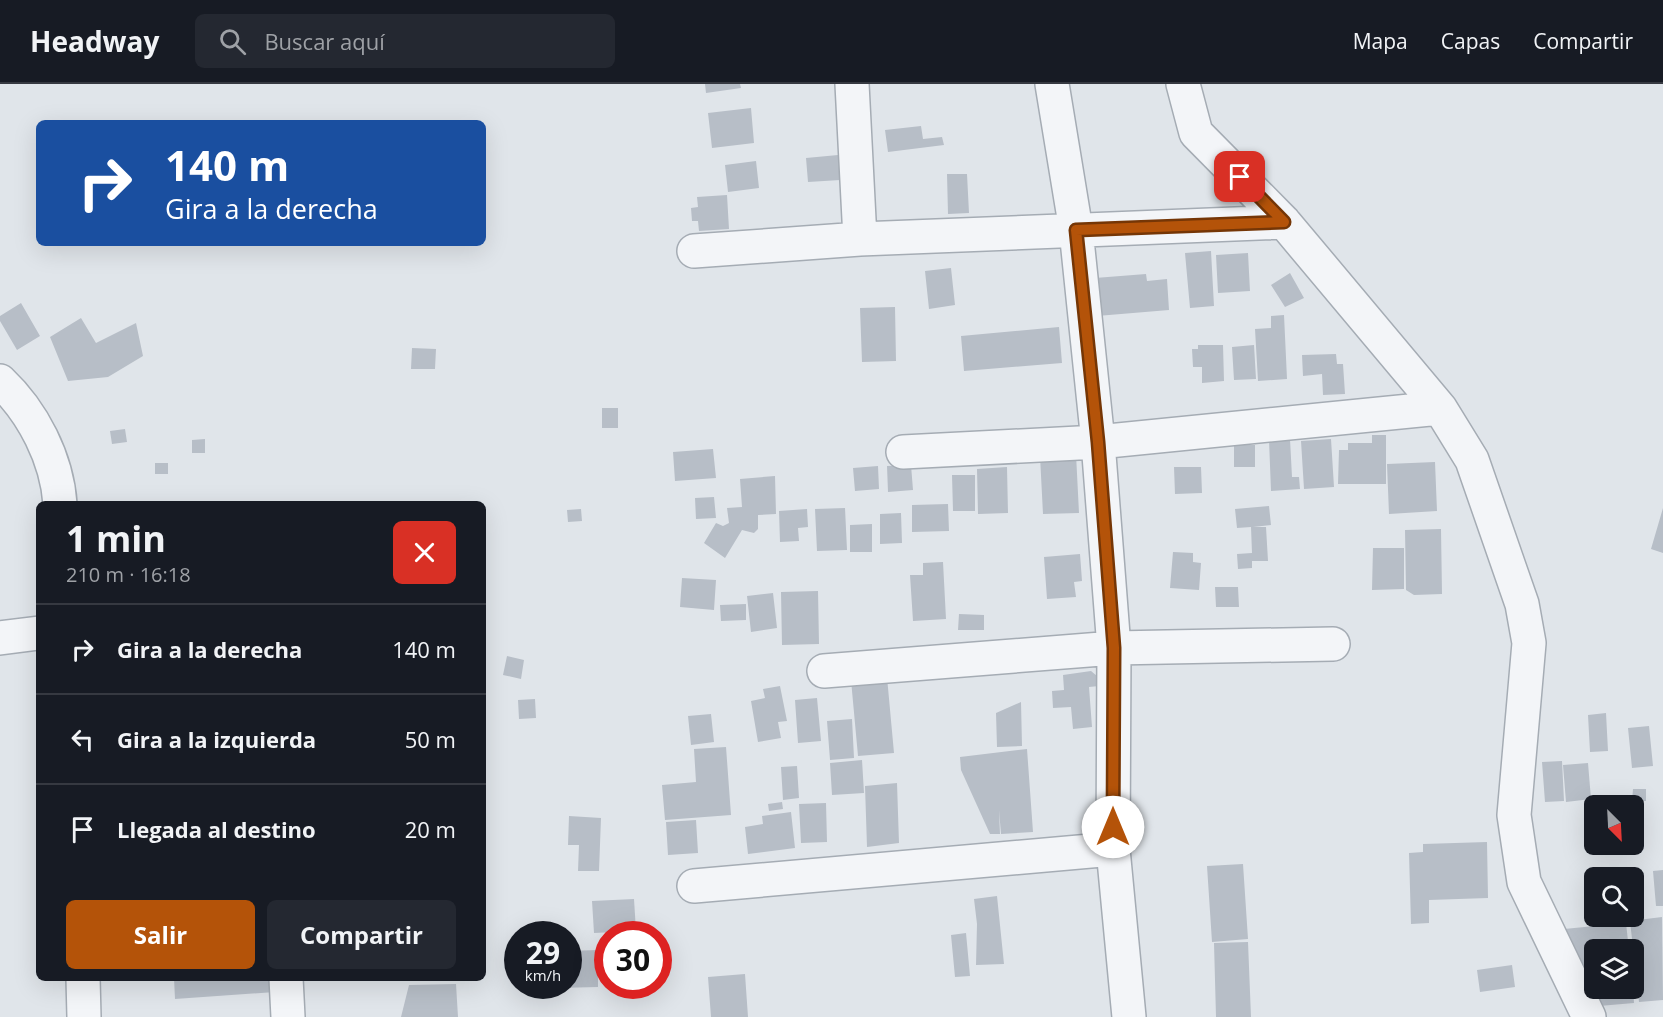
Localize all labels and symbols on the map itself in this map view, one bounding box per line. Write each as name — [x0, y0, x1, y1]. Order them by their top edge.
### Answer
pin — [1214, 151, 1265, 202]
position arrow — [1081, 795, 1145, 859]
north arrow — [1584, 795, 1644, 855]
speed limit sign: 30 — [594, 921, 672, 999]

